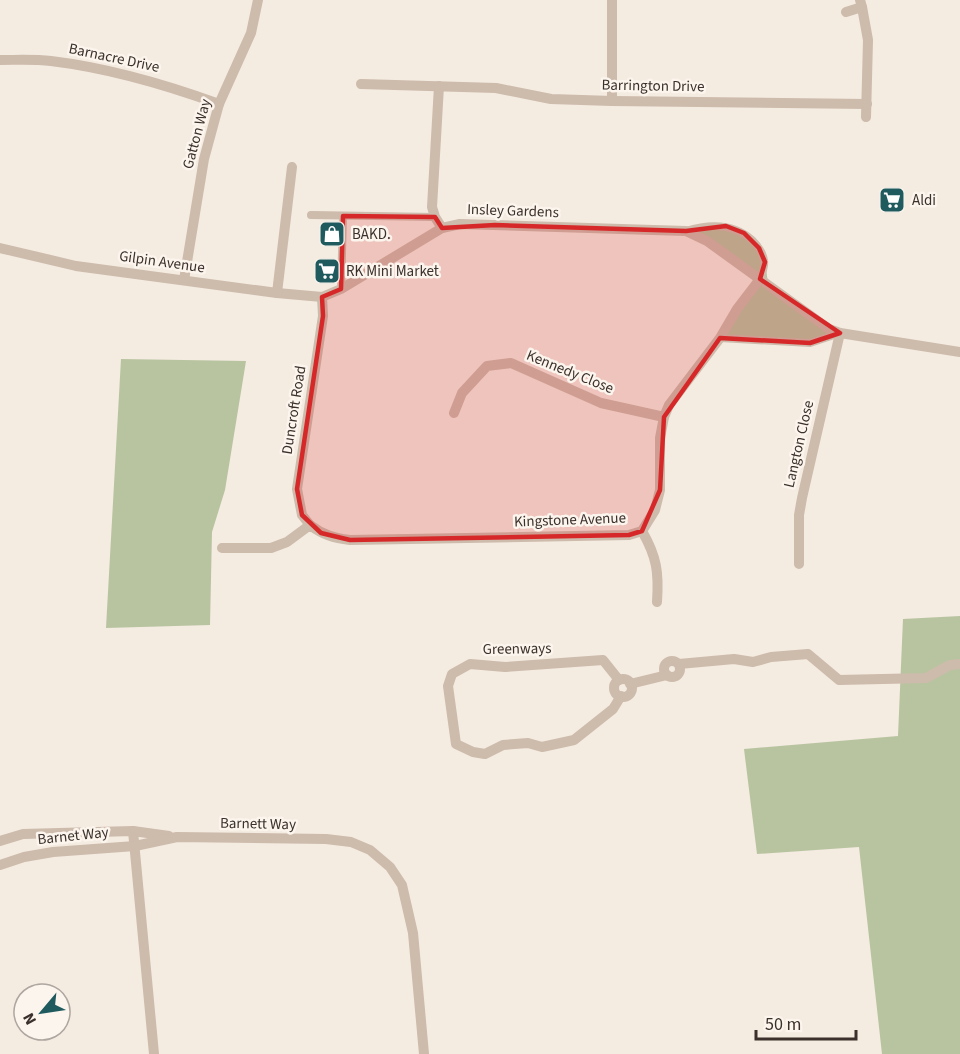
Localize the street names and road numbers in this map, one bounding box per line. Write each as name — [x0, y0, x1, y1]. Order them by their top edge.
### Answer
street label: Barnacre Drive — [67, 38, 161, 78]
street label: Barrington Drive — [601, 75, 705, 97]
street label: Gatton Way — [178, 97, 216, 171]
street label: Insley Gardens — [467, 199, 559, 223]
street label: Gilpin Avenue — [118, 246, 206, 278]
street label: Kennedy Close — [523, 345, 617, 399]
street label: Duncroft Road — [277, 364, 311, 456]
street label: Langton Close — [779, 398, 819, 490]
street label: Kingstone Avenue — [514, 508, 626, 532]
street label: Greenways — [482, 638, 552, 660]
street label: Barnett Way — [220, 813, 296, 835]
street label: Barnet Way — [36, 822, 110, 850]

